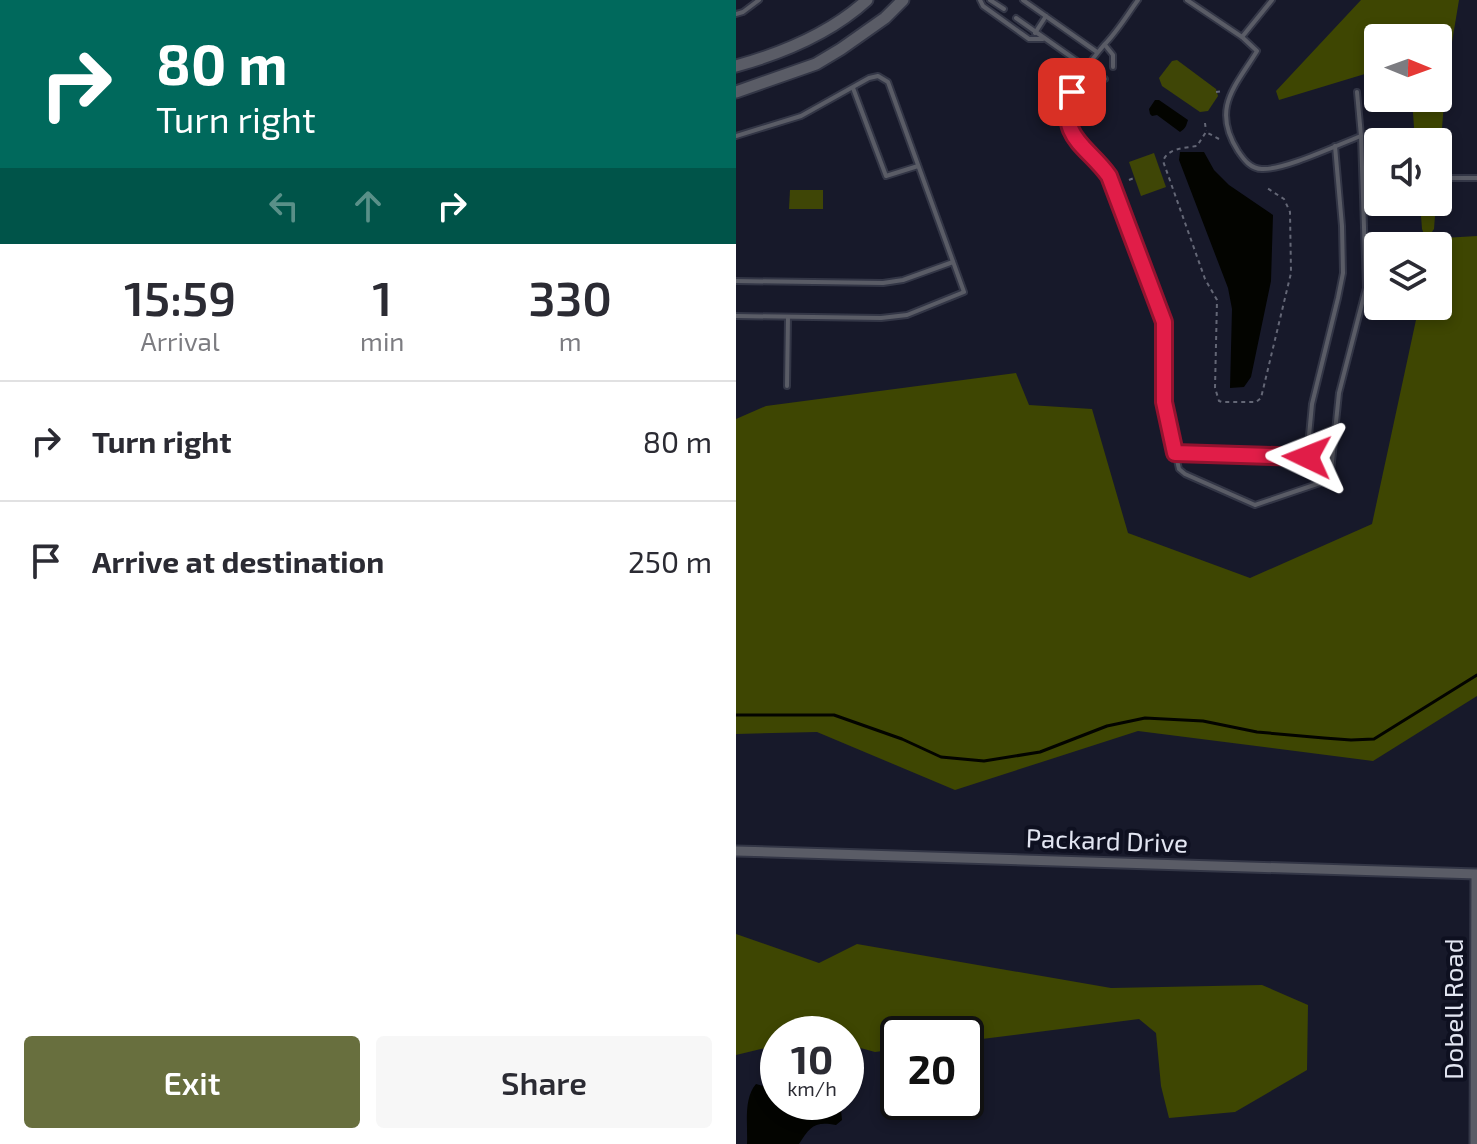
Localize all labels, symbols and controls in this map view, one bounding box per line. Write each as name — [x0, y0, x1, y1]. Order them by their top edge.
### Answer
north arrow — [1364, 24, 1452, 112]
map controls — [1364, 24, 1452, 320]
text: 80 m — [156, 29, 288, 96]
icon: right — [24, 32, 128, 136]
pin — [1038, 58, 1106, 126]
icon: arrive — [1050, 70, 1094, 114]
text: Turn right — [156, 97, 316, 140]
button: sound — [1364, 128, 1452, 216]
icon: left — [262, 184, 306, 228]
icon: ahead — [346, 184, 390, 228]
icon: right — [430, 184, 474, 228]
button: layers — [1364, 232, 1452, 320]
text: 15:59 — [124, 268, 236, 326]
text: 1 — [372, 268, 392, 326]
text: 330 — [528, 268, 612, 326]
text: Arrival — [140, 325, 220, 356]
text: min — [360, 325, 404, 356]
text: m — [559, 325, 582, 356]
position arrow — [1265, 415, 1349, 499]
icon: right — [24, 419, 68, 463]
text: Turn right — [92, 423, 232, 459]
text: 80 m — [643, 423, 712, 459]
icon: arrive — [24, 539, 68, 583]
text: Arrive at destination — [92, 543, 384, 579]
text: 250 m — [628, 543, 712, 579]
street label: Packard Drive — [1025, 821, 1189, 858]
street label: Dobell Road — [1437, 938, 1468, 1080]
speed limit sign: 20 — [880, 1016, 984, 1120]
text: 10 — [791, 1034, 833, 1082]
button: Exit — [24, 1036, 360, 1128]
button: Share — [376, 1036, 712, 1128]
text: km/h — [787, 1076, 837, 1100]

